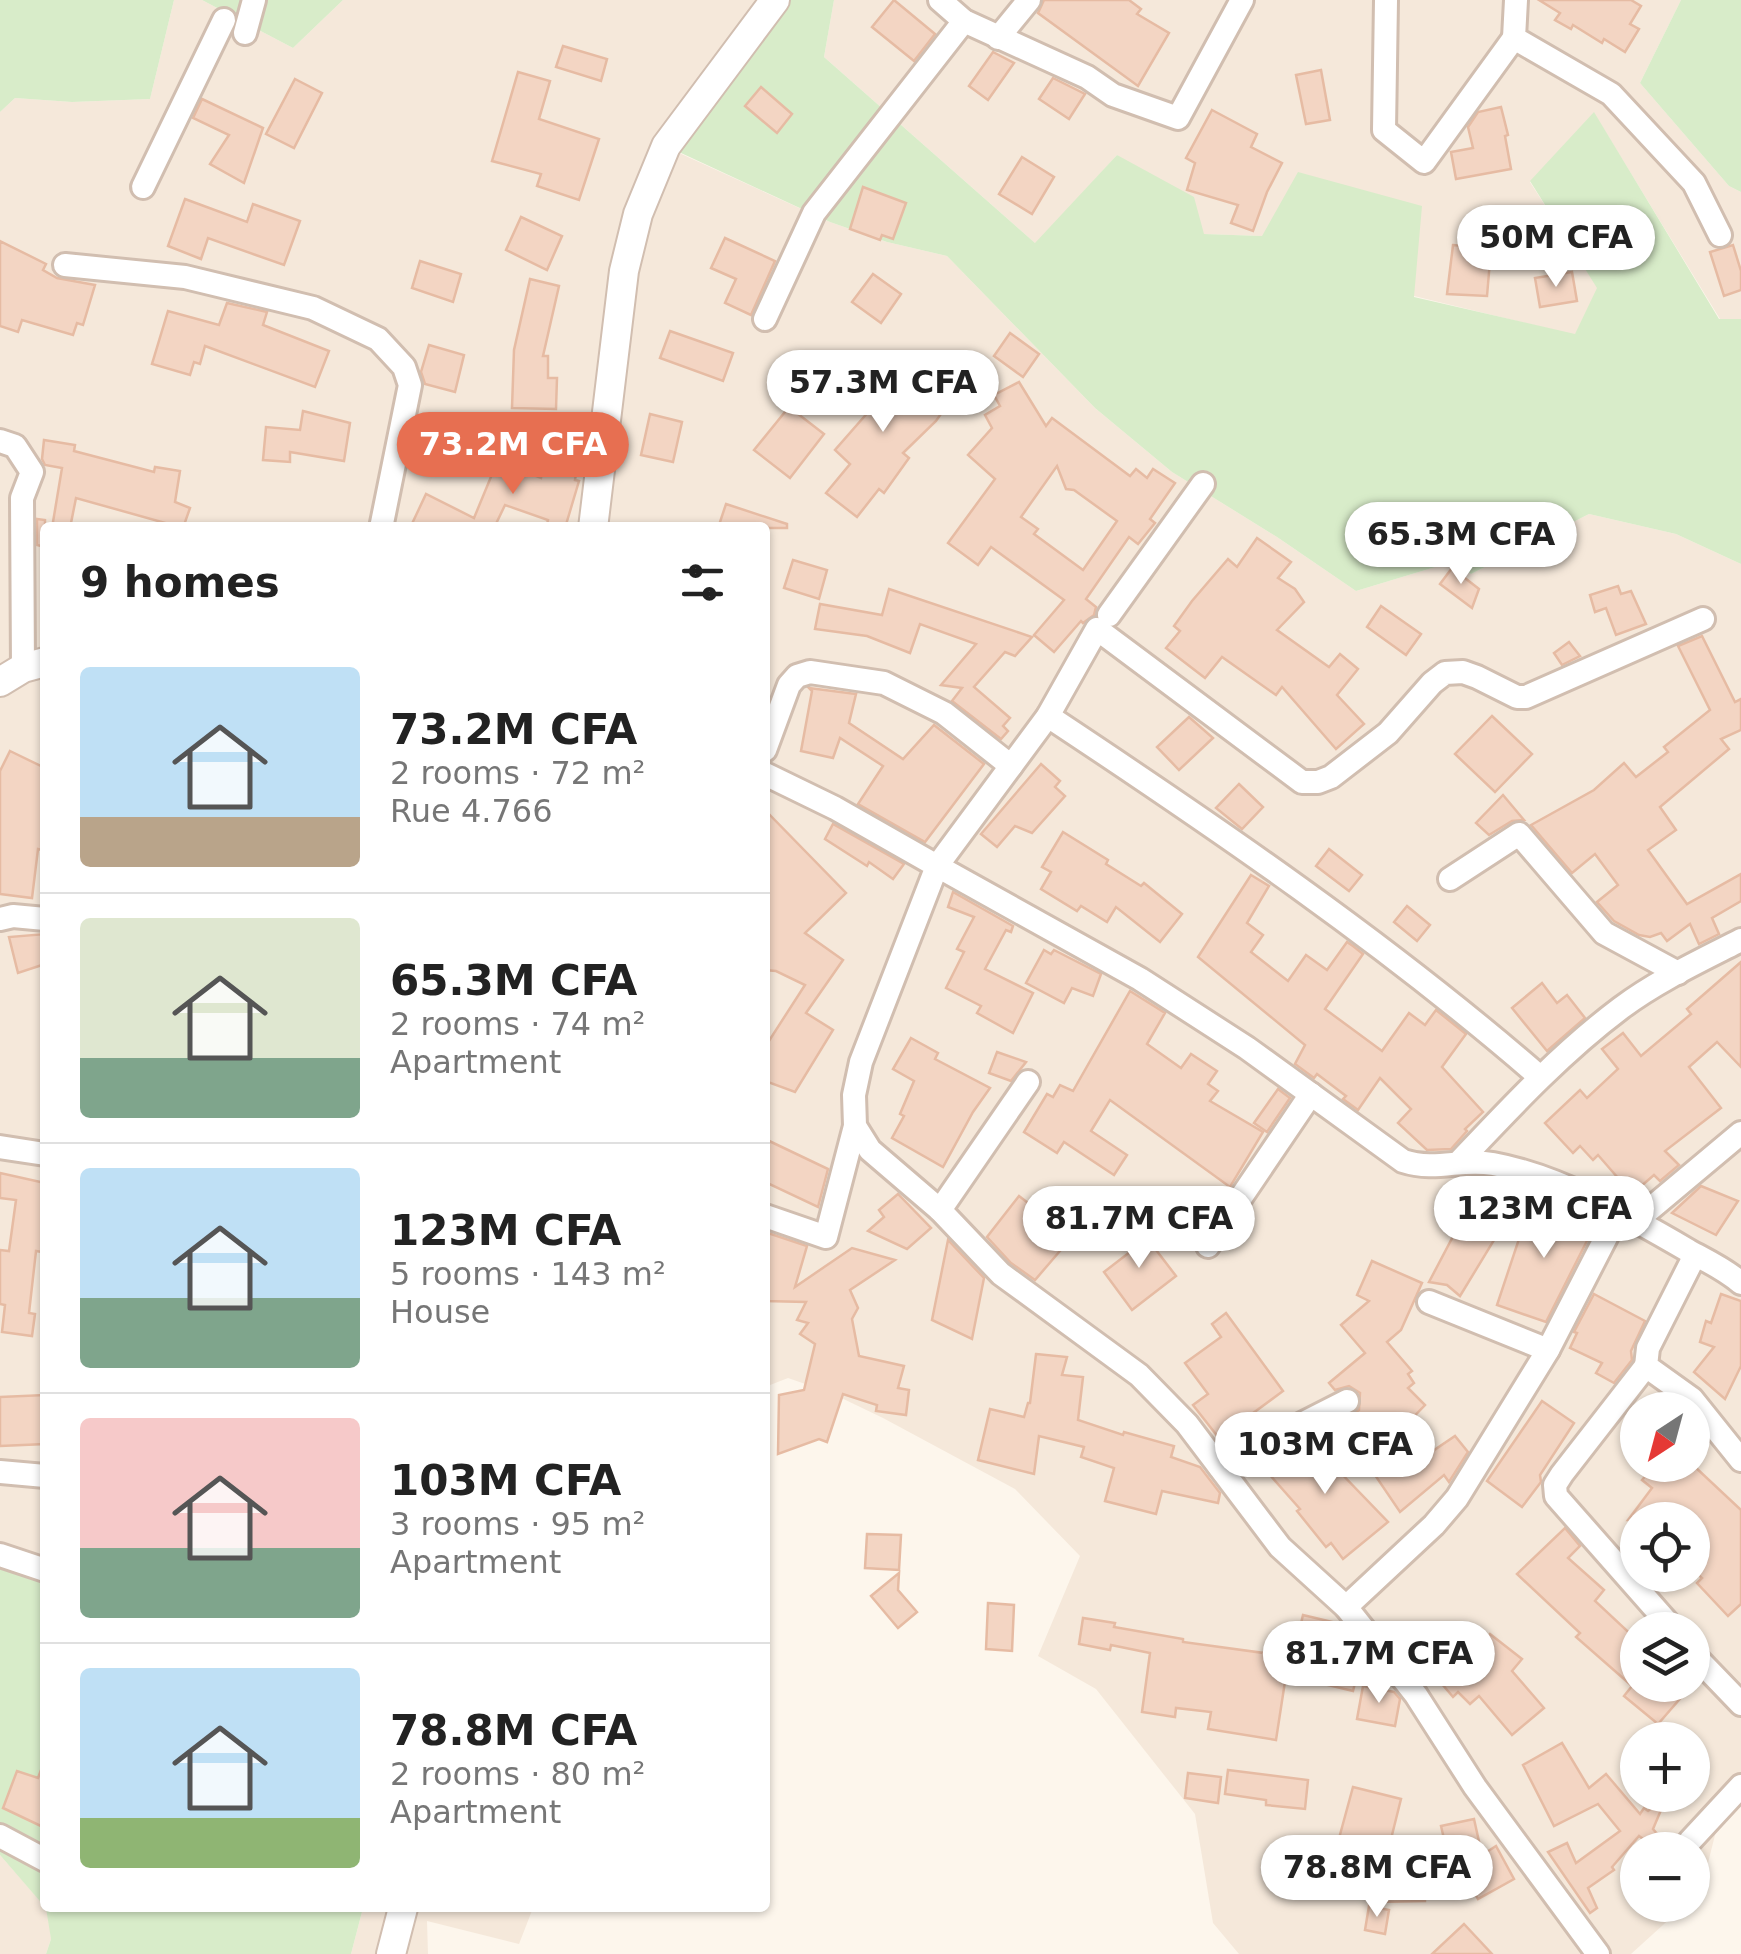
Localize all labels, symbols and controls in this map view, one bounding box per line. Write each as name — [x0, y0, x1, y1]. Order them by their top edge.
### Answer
pin: 50M CFA — [1464, 205, 1648, 290]
text: 50M CFA — [1479, 218, 1633, 256]
pin: 57.3M CFA — [769, 350, 997, 435]
text: 57.3M CFA — [789, 363, 977, 401]
pin: 73.2M CFA — [399, 412, 627, 497]
text: 73.2M CFA — [419, 425, 607, 463]
pin: 65.3M CFA — [1347, 502, 1575, 587]
text: 65.3M CFA — [1367, 515, 1555, 553]
icon: filters — [675, 555, 730, 610]
text: 9 homes — [80, 558, 280, 607]
text: 73.2M CFA — [390, 705, 637, 754]
icon: home — [160, 707, 280, 827]
text: 2 rooms · 72 m² — [390, 754, 645, 792]
text: Rue 4.766 — [390, 792, 553, 830]
text: 65.3M CFA — [390, 956, 637, 1005]
icon: home — [160, 958, 280, 1078]
text: 2 rooms · 74 m² — [390, 1005, 645, 1043]
text: Apartment — [390, 1043, 561, 1081]
pin: 123M CFA — [1441, 1176, 1647, 1261]
pin: 81.7M CFA — [1025, 1186, 1253, 1271]
text: 123M CFA — [1456, 1189, 1632, 1227]
text: 81.7M CFA — [1045, 1199, 1233, 1237]
text: 123M CFA — [390, 1206, 621, 1255]
icon: home — [160, 1208, 280, 1328]
text: 5 rooms · 143 m² — [390, 1255, 666, 1293]
text: House — [390, 1293, 490, 1331]
north arrow — [1620, 1392, 1710, 1482]
map controls — [1620, 1392, 1710, 1922]
pin: 103M CFA — [1222, 1412, 1428, 1497]
text: 103M CFA — [1237, 1425, 1413, 1463]
text: 103M CFA — [390, 1456, 621, 1505]
icon: home — [160, 1458, 280, 1578]
button: locate — [1620, 1502, 1710, 1592]
text: 3 rooms · 95 m² — [390, 1505, 645, 1543]
text: Apartment — [390, 1543, 561, 1581]
button: layers — [1620, 1612, 1710, 1702]
pin: 81.7M CFA — [1265, 1621, 1493, 1706]
text: 81.7M CFA — [1285, 1634, 1473, 1672]
text: 78.8M CFA — [390, 1706, 637, 1755]
icon: home — [160, 1708, 280, 1828]
button: + — [1620, 1722, 1710, 1812]
text: 2 rooms · 80 m² — [390, 1755, 645, 1793]
text: Apartment — [390, 1793, 561, 1831]
button: − — [1620, 1832, 1710, 1922]
pin: 78.8M CFA — [1263, 1835, 1491, 1920]
text: 78.8M CFA — [1283, 1848, 1471, 1886]

